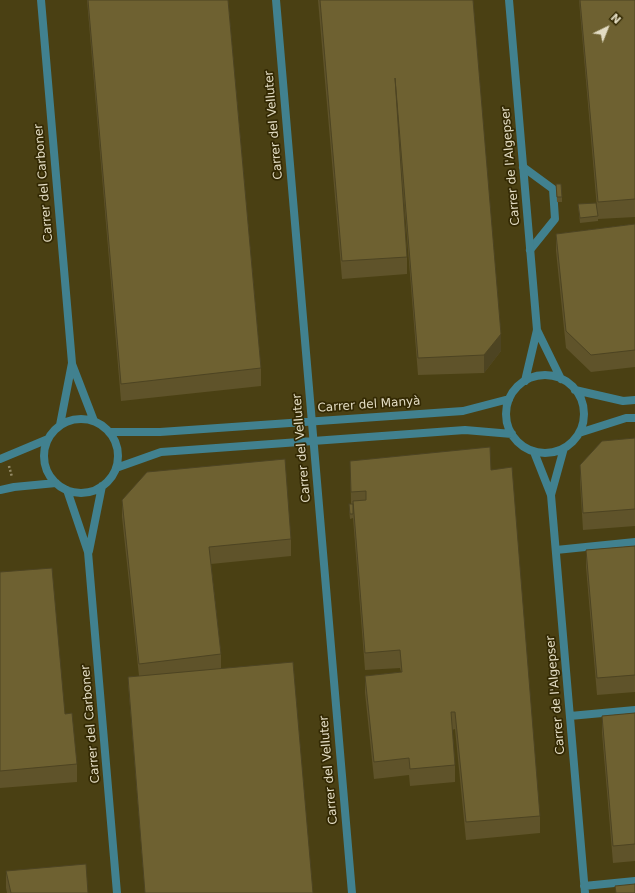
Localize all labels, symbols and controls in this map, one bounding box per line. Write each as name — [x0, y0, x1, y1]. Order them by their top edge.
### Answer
north arrow — [587, 8, 627, 48]
text: N — [608, 11, 623, 27]
street label: Carrer del Velluter — [262, 70, 286, 180]
street label: Carrer de l'Algepser — [499, 106, 523, 226]
street label: Carrer del Carboner — [32, 123, 56, 243]
street label: Carrer del Velluter — [290, 393, 314, 503]
street label: Carrer del Manyà — [317, 394, 421, 416]
street label: Carrer de l'Algepser — [544, 635, 568, 755]
street label: Carrer del Carboner — [79, 664, 103, 784]
street label: Carrer del Velluter — [317, 715, 341, 825]

